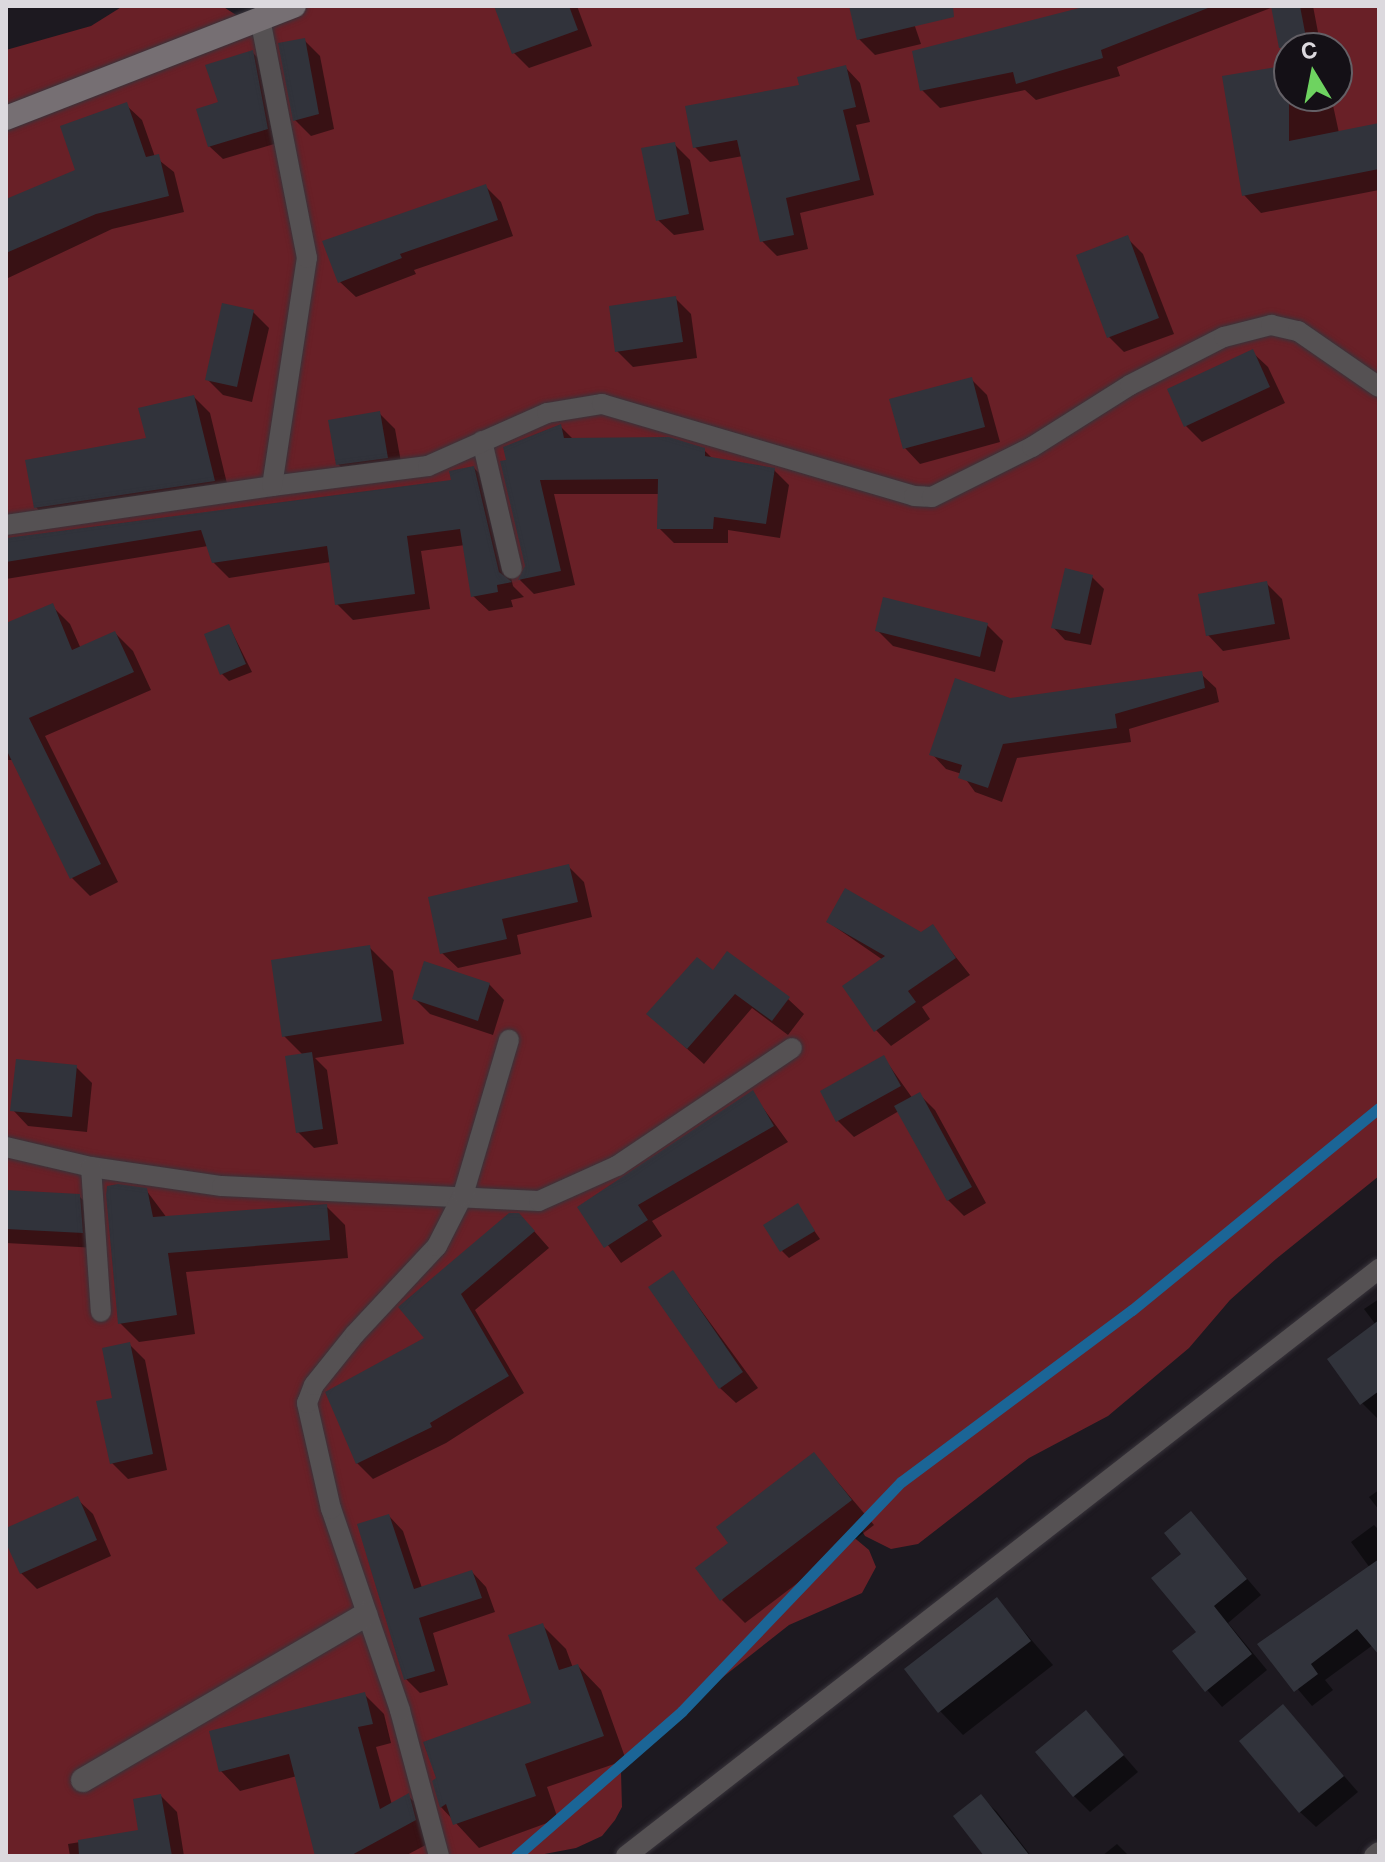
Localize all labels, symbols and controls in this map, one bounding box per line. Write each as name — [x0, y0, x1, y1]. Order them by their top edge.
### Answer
north arrow — [1273, 32, 1353, 112]
text: С — [1299, 36, 1319, 65]

